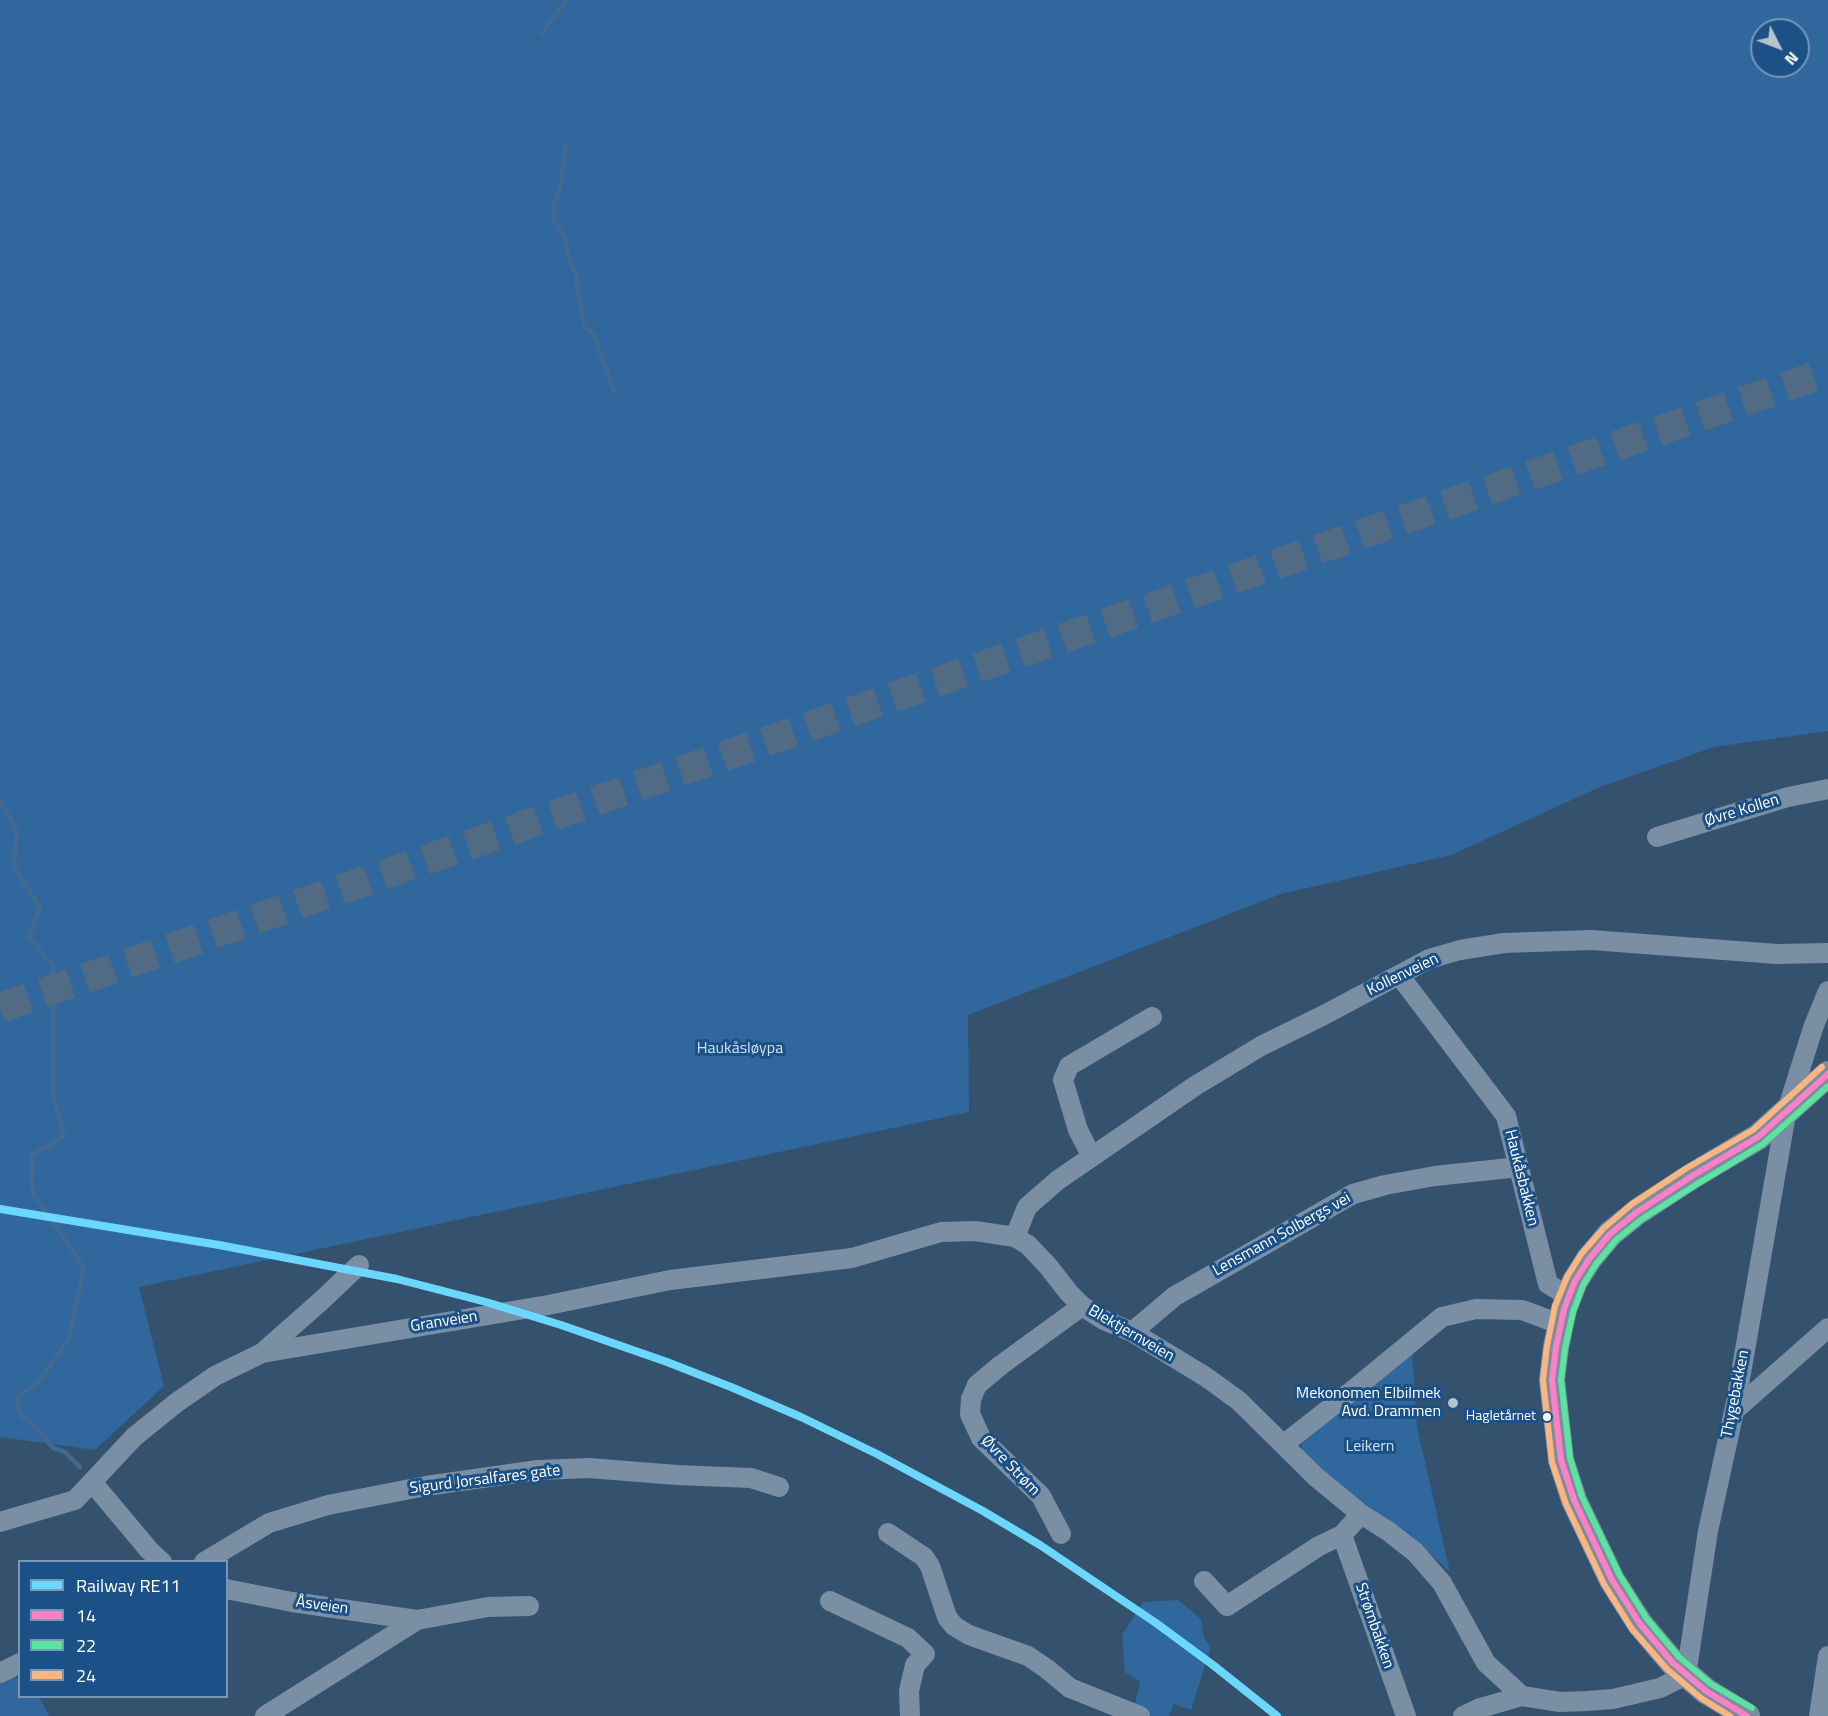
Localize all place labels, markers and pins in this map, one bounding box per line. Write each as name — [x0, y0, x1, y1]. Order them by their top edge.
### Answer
place label: Mekonomen Elbilmek Avd. Drammen — [1296, 1384, 1441, 1422]
marker: Mekonomen Elbilmek Avd. Drammen — [1446, 1396, 1460, 1410]
place label: Hagletårnet — [1466, 1409, 1536, 1425]
marker: Hagletårnet — [1541, 1411, 1553, 1423]

